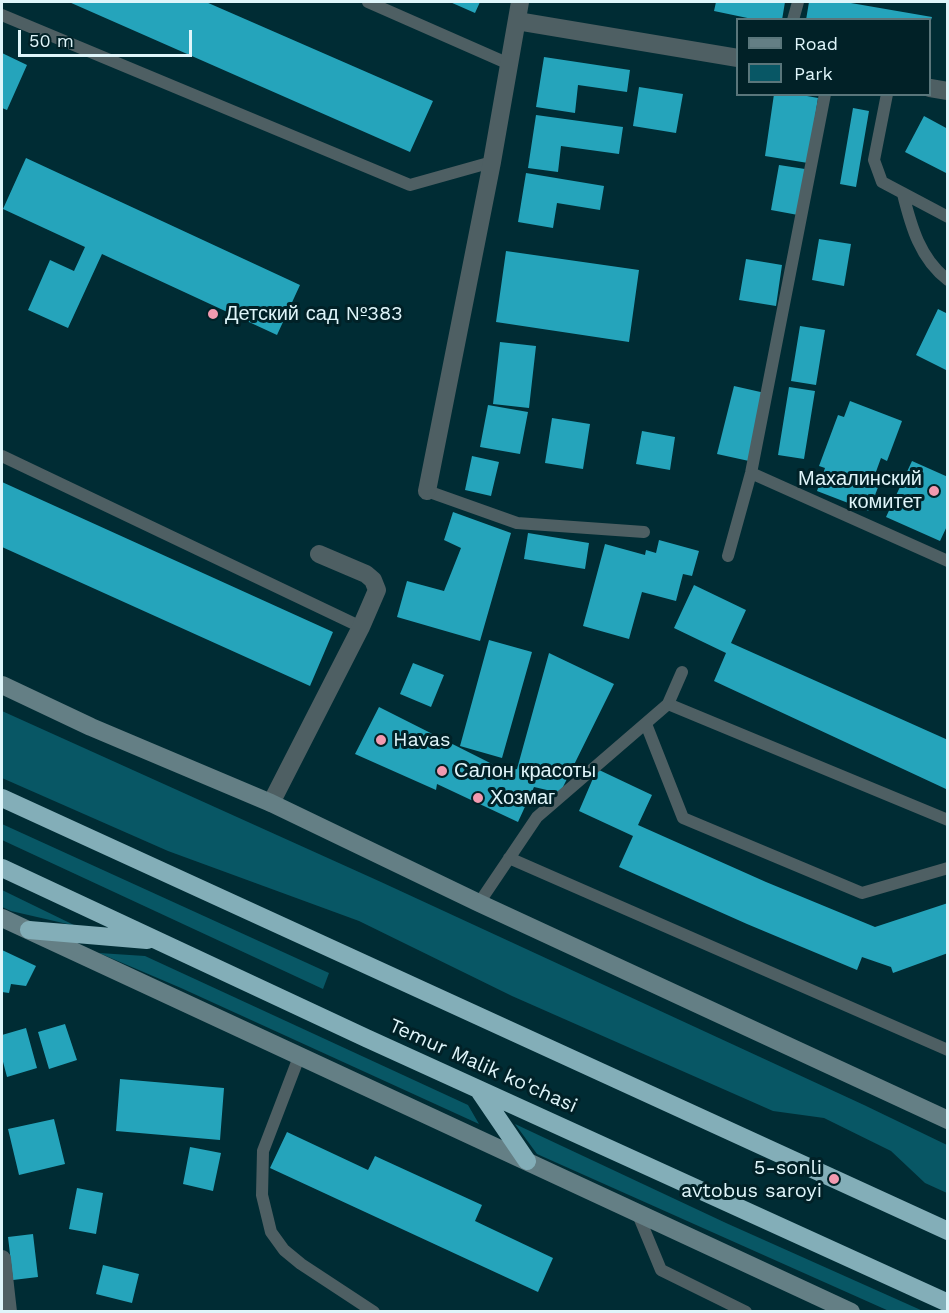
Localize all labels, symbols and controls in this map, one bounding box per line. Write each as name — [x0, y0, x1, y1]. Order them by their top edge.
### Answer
scale bar — [21, 18, 195, 56]
legend — [736, 18, 931, 96]
text: 50 m — [29, 30, 74, 51]
text: Road — [794, 33, 838, 54]
text: Park — [794, 63, 833, 84]
place label: Детский сад №383 — [225, 302, 403, 326]
marker: Детский сад №383 — [206, 307, 220, 321]
place label: Махалинский комитет — [798, 467, 922, 514]
marker: Махалинский комитет — [927, 484, 941, 498]
place label: Havas — [393, 728, 451, 752]
marker: Havas — [374, 733, 388, 747]
place label: Салон красоты — [454, 759, 596, 783]
marker: Салон красоты — [435, 764, 449, 778]
place label: Хозмаг — [490, 786, 555, 810]
marker: Хозмаг — [471, 791, 485, 805]
street label: Temur Malik ko'chasi — [385, 1014, 581, 1118]
place label: 5-sonli avtobus saroyi — [681, 1156, 822, 1203]
marker: 5-sonli avtobus saroyi — [827, 1172, 841, 1186]

